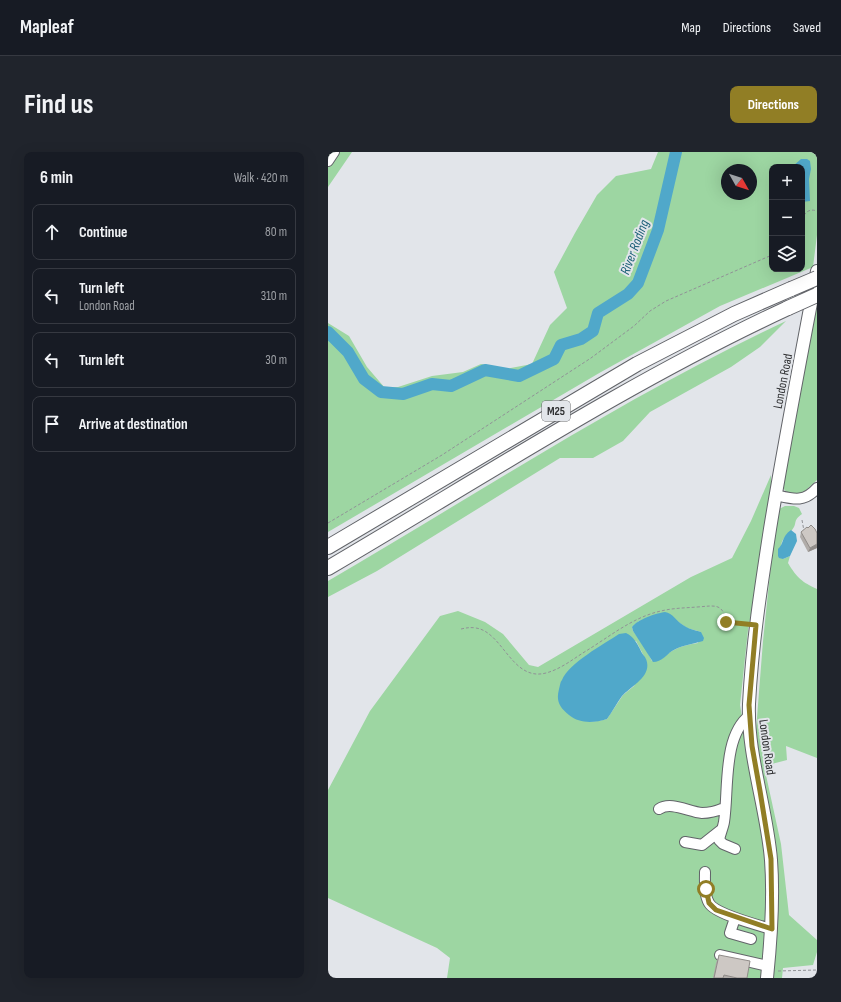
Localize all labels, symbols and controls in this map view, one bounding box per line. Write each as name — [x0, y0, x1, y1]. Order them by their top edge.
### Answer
text: Mapleaf — [20, 16, 74, 39]
text: Map — [681, 19, 701, 36]
text: Directions — [723, 19, 771, 36]
text: Saved — [793, 19, 821, 36]
button: Directions — [730, 86, 817, 123]
text: Find us — [24, 88, 93, 121]
north arrow — [721, 164, 757, 200]
map controls — [769, 164, 805, 272]
button: + — [769, 164, 805, 200]
text: 6 min — [40, 168, 73, 188]
text: Walk · 420 m — [234, 170, 288, 186]
button: − — [769, 200, 805, 236]
water label: River Roding — [616, 217, 653, 277]
icon: ahead — [41, 221, 63, 243]
text: Continue — [79, 223, 128, 242]
text: 80 m — [265, 224, 287, 240]
button: layers — [769, 236, 805, 272]
text: Turn left — [79, 279, 124, 298]
icon: left — [41, 285, 63, 307]
text: 310 m — [261, 288, 287, 304]
text: London Road — [79, 298, 135, 314]
icon: left — [41, 349, 63, 371]
text: Turn left — [79, 351, 124, 370]
text: 30 m — [265, 352, 287, 368]
street label: London Road — [770, 352, 796, 410]
road number: M25 — [542, 401, 570, 421]
icon: arrive — [41, 413, 63, 435]
text: Arrive at destination — [79, 415, 188, 434]
route end — [717, 613, 735, 631]
street label: London Road — [755, 718, 779, 776]
route start — [697, 880, 715, 898]

